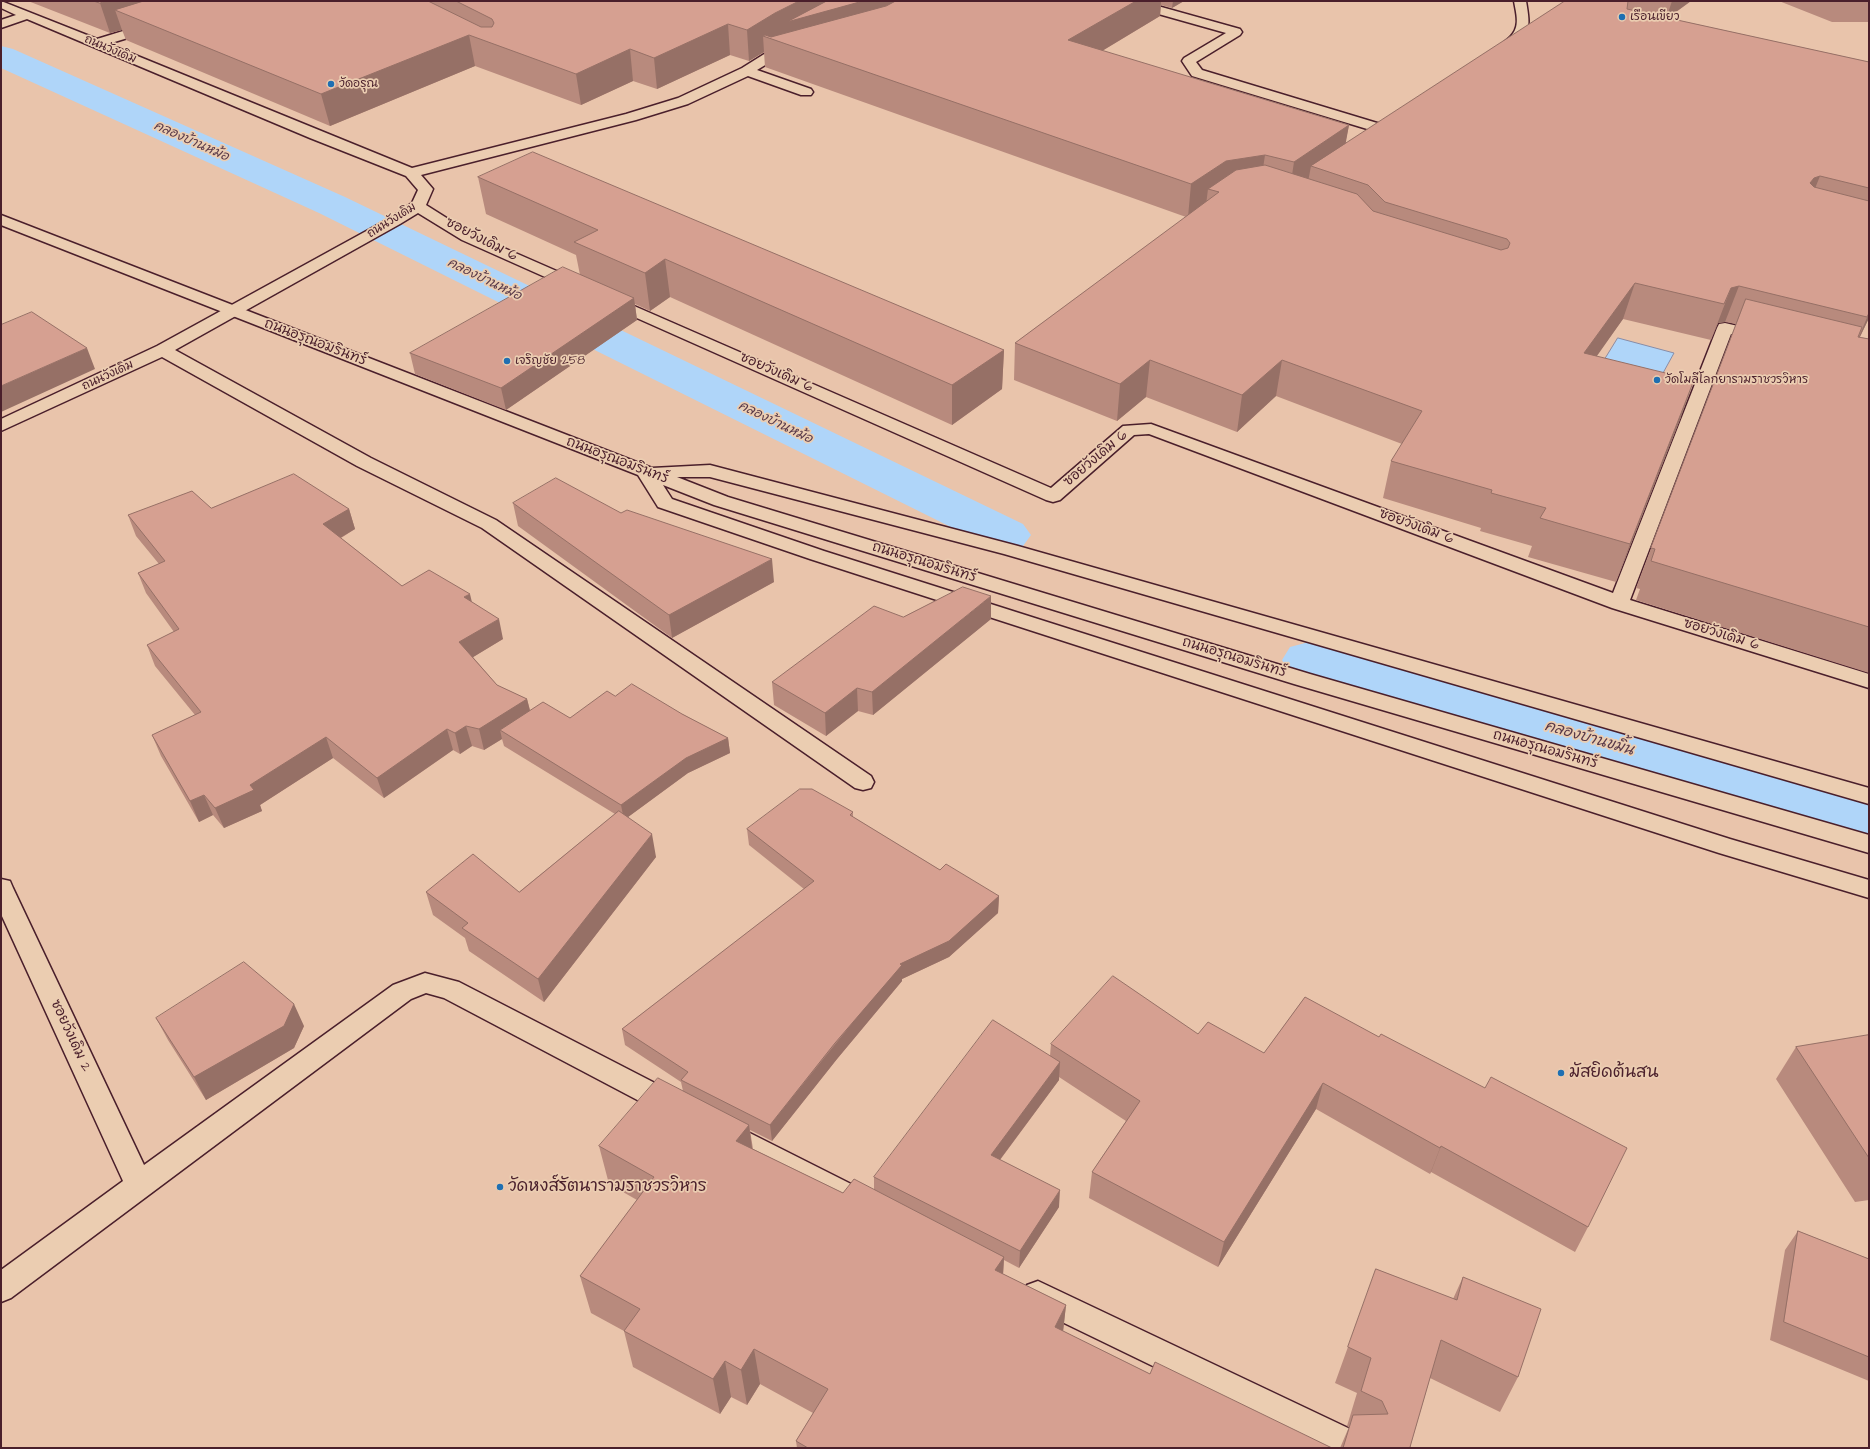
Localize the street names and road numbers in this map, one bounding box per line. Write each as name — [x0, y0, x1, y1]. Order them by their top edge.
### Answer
street label: ถนนวังเดิม — [82, 33, 138, 67]
street label: ถนนวังเดิม — [365, 200, 419, 242]
street label: ซอยวังเดิม 6 — [442, 215, 520, 265]
street label: ถนนอรุณอมรินทร์ — [262, 316, 368, 370]
street label: ซอยวังเดิม 6 — [737, 349, 815, 397]
street label: ถนนวังเดิม — [80, 358, 136, 394]
street label: ซอยวังเดิม 6 — [1061, 427, 1131, 491]
street label: ถนนอรุณอมรินทร์ — [564, 434, 670, 488]
street label: ซอยวังเดิม 6 — [1376, 506, 1456, 548]
street label: ถนนอรุณอมรินทร์ — [870, 539, 978, 587]
street label: ซอยวังเดิม 6 — [1681, 616, 1761, 654]
street label: ถนนอรุณอมรินทร์ — [1180, 634, 1288, 682]
street label: ถนนอรุณอมรินทร์ — [1491, 727, 1599, 773]
street label: ซอยวังเดิม 2 — [46, 997, 94, 1075]

